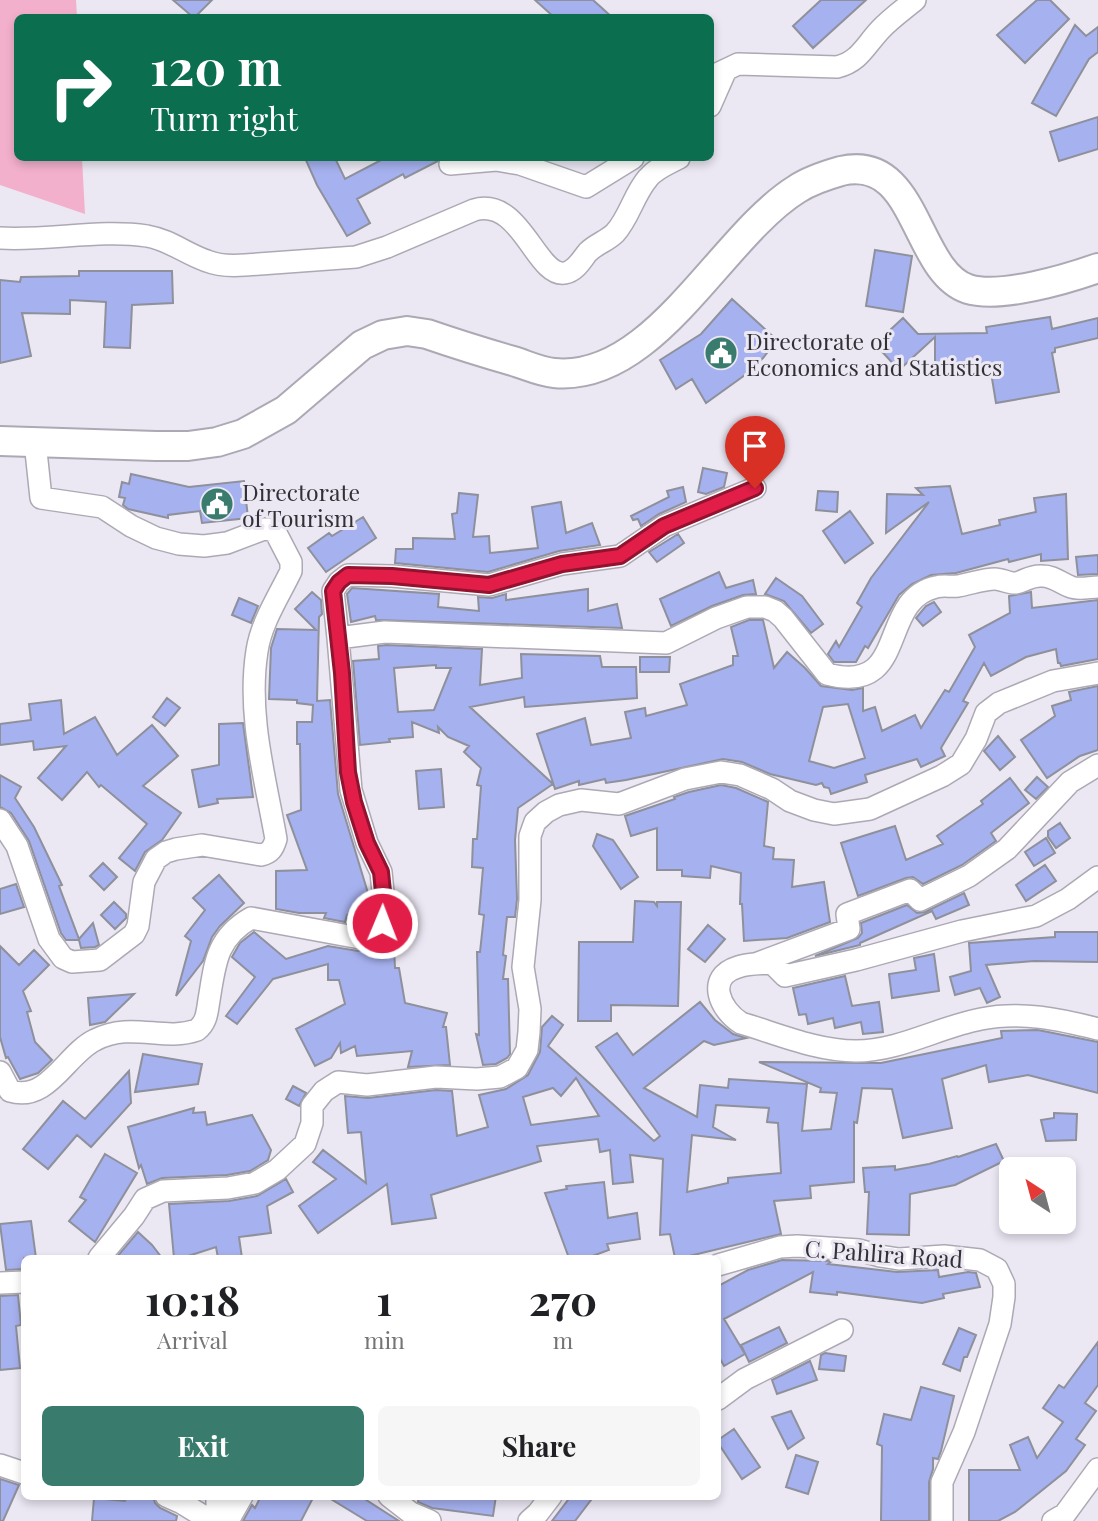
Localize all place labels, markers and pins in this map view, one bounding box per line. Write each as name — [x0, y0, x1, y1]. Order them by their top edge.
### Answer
place label: Directorate of Economics and Statistics — [746, 325, 1002, 382]
public building icon: Directorate of Economics and Statistics — [702, 334, 740, 372]
pin — [725, 416, 785, 488]
place label: Directorate of Tourism — [242, 476, 360, 533]
public building icon: Directorate of Tourism — [198, 485, 236, 523]

